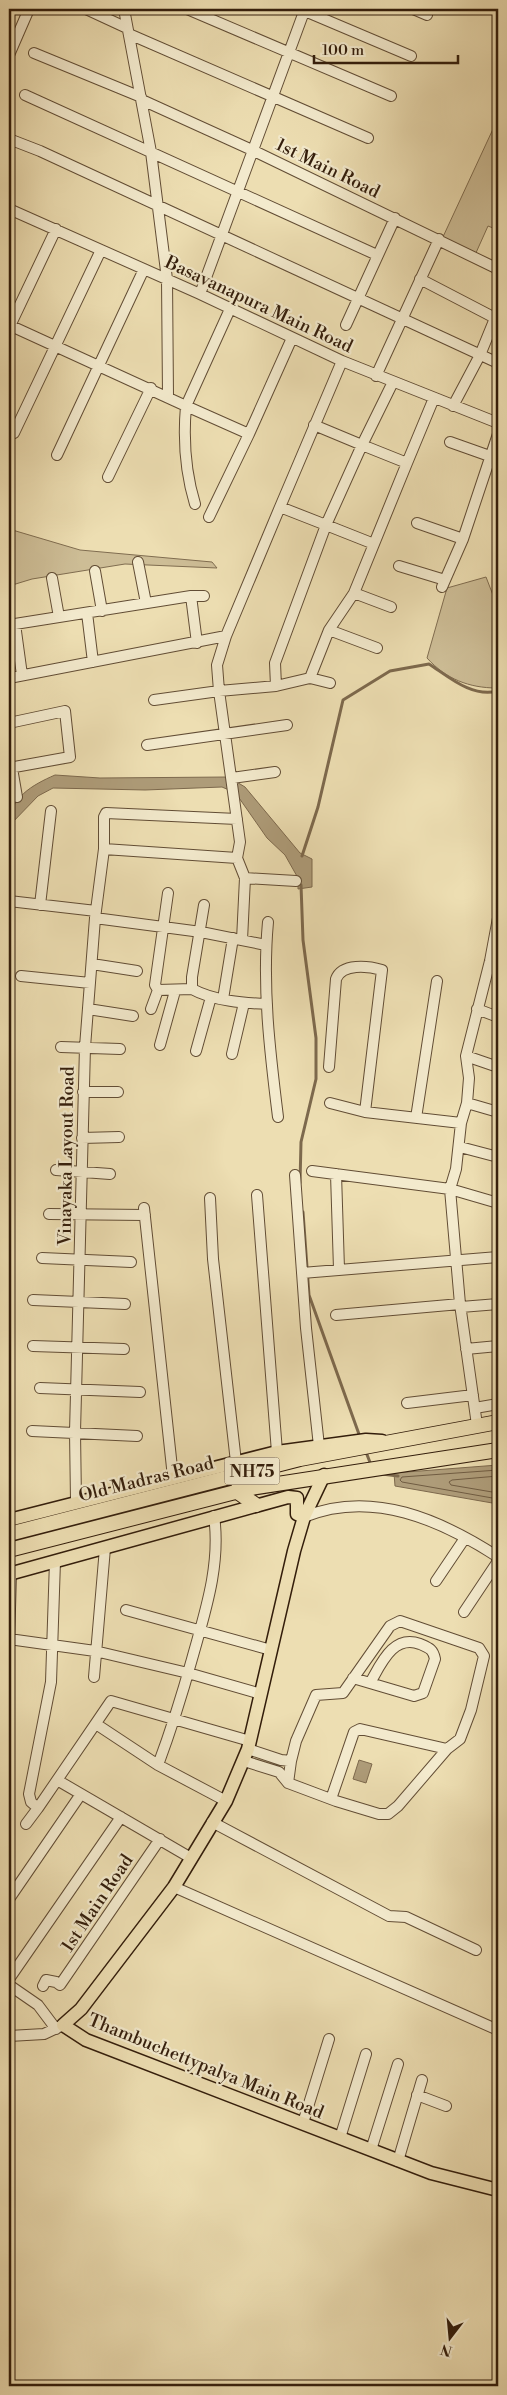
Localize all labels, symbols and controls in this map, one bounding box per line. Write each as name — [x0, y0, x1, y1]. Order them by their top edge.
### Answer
scale bar — [314, 32, 458, 64]
text: 100 m — [322, 41, 364, 60]
street label: 1st Main Road — [272, 133, 384, 204]
street label: Basavanapura Main Road — [160, 250, 357, 358]
street label: Vinayaka Layout Road — [53, 1065, 80, 1247]
street label: Old Madras Road — [76, 1451, 217, 1507]
road number: NH75 — [224, 1458, 280, 1484]
street label: 1st Main Road — [56, 1849, 139, 1957]
street label: Thambuchettypalya Main Road — [85, 2009, 328, 2125]
north arrow — [424, 2312, 474, 2362]
text: N — [439, 2339, 454, 2360]

